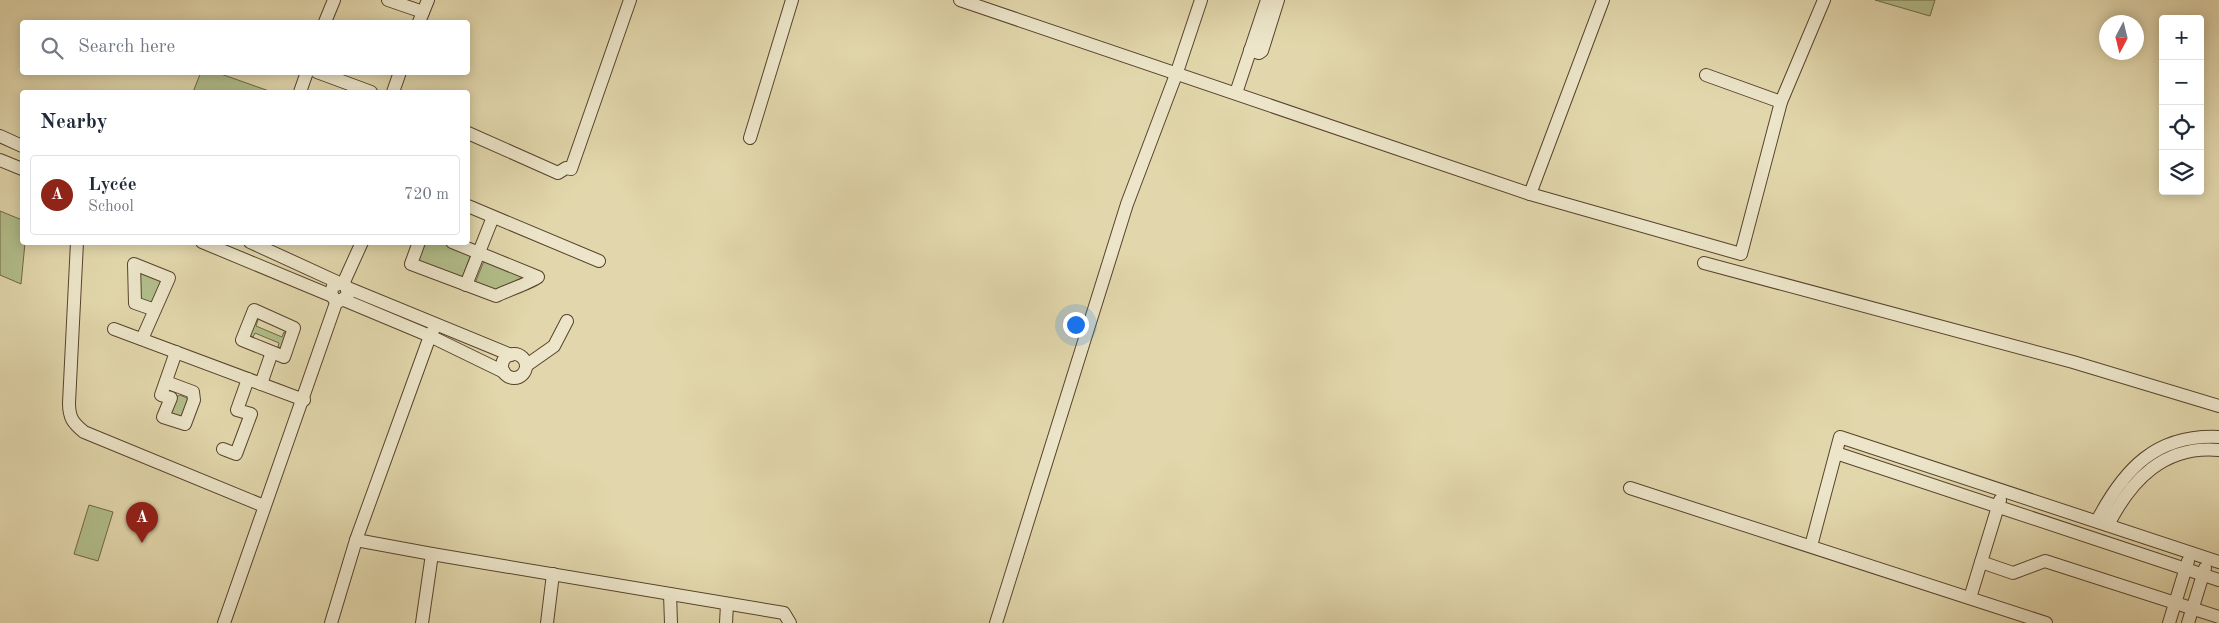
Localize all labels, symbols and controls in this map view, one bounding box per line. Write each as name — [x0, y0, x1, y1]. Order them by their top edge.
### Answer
north arrow — [2099, 15, 2144, 60]
map controls — [2159, 15, 2204, 195]
button: + — [2159, 15, 2204, 60]
search box — [20, 20, 470, 75]
icon: search — [38, 34, 66, 62]
text: Search here — [78, 38, 175, 57]
button: − — [2159, 60, 2204, 105]
button: locate — [2159, 105, 2204, 150]
text: Nearby — [40, 112, 108, 133]
button: layers — [2159, 150, 2204, 195]
text: Lycée — [88, 176, 137, 195]
text: A — [51, 187, 63, 203]
text: 720 m — [404, 187, 449, 203]
text: School — [88, 199, 134, 215]
your location — [1063, 312, 1089, 338]
pin: A — [126, 502, 158, 543]

